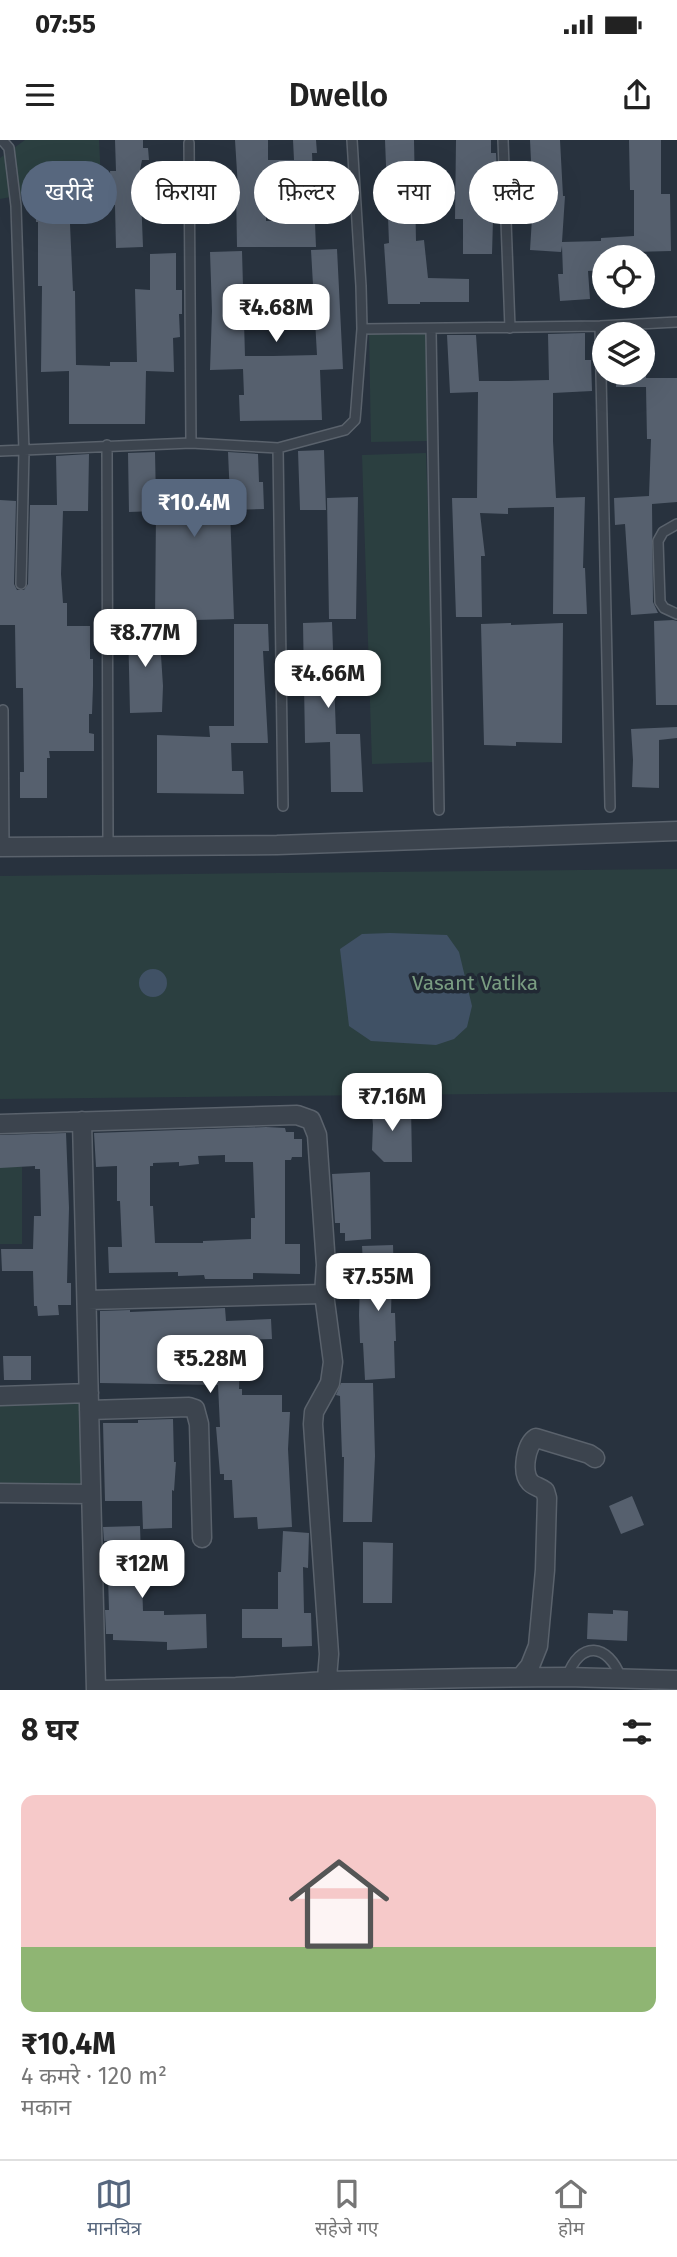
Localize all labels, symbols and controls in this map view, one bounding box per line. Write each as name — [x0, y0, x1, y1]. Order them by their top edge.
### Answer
text: 07:55 — [35, 9, 96, 40]
icon: menu — [21, 76, 59, 114]
text: Dwello — [289, 76, 388, 114]
icon: share — [618, 76, 656, 114]
chip: खरीदें — [21, 161, 117, 224]
chip: किराया — [131, 161, 240, 224]
chip: फ़िल्टर — [254, 161, 359, 224]
chip: नया — [373, 161, 455, 224]
chip: फ़्लैट — [469, 161, 558, 224]
map controls — [592, 245, 655, 385]
button: locate — [592, 245, 655, 308]
pin: ₹4.68M — [219, 284, 333, 344]
text: ₹4.68M — [239, 293, 313, 321]
button: layers — [592, 322, 655, 385]
pin: ₹10.4M — [137, 480, 251, 539]
text: ₹10.4M — [158, 488, 230, 516]
pin: ₹8.77M — [88, 610, 202, 669]
text: ₹8.77M — [110, 618, 180, 646]
pin: ₹4.66M — [271, 650, 385, 710]
text: ₹4.66M — [291, 659, 365, 687]
park label: Vasant Vatika — [412, 970, 538, 996]
pin: ₹7.16M — [335, 1074, 449, 1133]
text: ₹7.16M — [358, 1082, 426, 1110]
pin: ₹7.55M — [321, 1254, 435, 1313]
text: ₹7.55M — [342, 1262, 414, 1290]
pin: ₹5.28M — [153, 1336, 267, 1395]
text: ₹5.28M — [173, 1344, 247, 1372]
pin: ₹12M — [101, 1540, 183, 1600]
text: ₹12M — [115, 1549, 169, 1577]
text: 8 घर — [21, 1712, 78, 1748]
icon: filters — [618, 1713, 656, 1751]
icon: home — [276, 1841, 402, 1967]
text: ₹10.4M — [21, 2026, 116, 2062]
text: 4 कमरे · 120 m² — [21, 2062, 167, 2090]
text: मकान — [21, 2093, 71, 2121]
tab: मानचित्र — [87, 2175, 141, 2243]
tab: सहेजे गए — [315, 2175, 378, 2243]
tab: होम — [552, 2175, 590, 2243]

